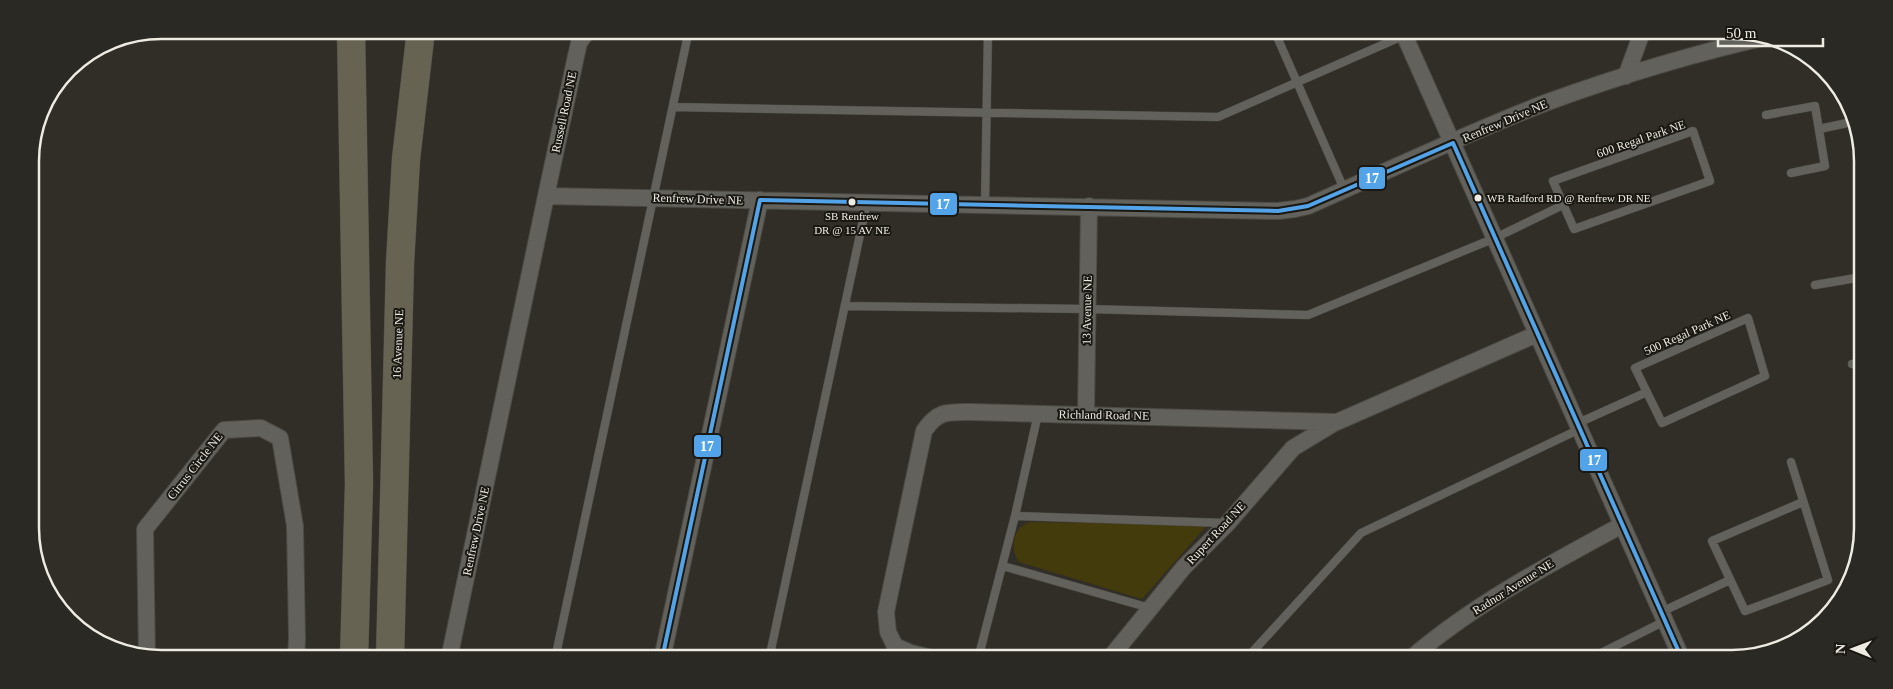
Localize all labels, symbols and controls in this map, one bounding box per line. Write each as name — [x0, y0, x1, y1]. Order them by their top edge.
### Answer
scale bar — [1718, 15, 1823, 47]
text: 50 m — [1726, 25, 1757, 41]
street label: Russell Road NE — [549, 70, 579, 154]
street label: Renfrew Drive NE — [1461, 97, 1549, 145]
street label: 600 Regal Park NE — [1595, 117, 1687, 161]
line badge: 17 — [1358, 166, 1386, 190]
text: 17 — [1365, 171, 1379, 186]
street label: Renfrew Drive NE — [652, 190, 744, 208]
line badge: 17 — [929, 192, 958, 216]
place label: WB Radford RD @ Renfrew DR NE — [1487, 192, 1651, 204]
marker: WB Radford RD @ Renfrew DR NE — [1473, 193, 1483, 203]
marker: SB Renfrew DR @ 15 AV NE — [847, 197, 857, 207]
text: 17 — [936, 197, 950, 212]
place label: SB Renfrew DR @ 15 AV NE — [814, 210, 890, 236]
street label: 13 Avenue NE — [1079, 275, 1095, 345]
street label: 500 Regal Park NE — [1642, 308, 1732, 358]
street label: 16 Avenue NE — [390, 309, 406, 379]
street label: Richland Road NE — [1059, 407, 1149, 423]
street label: Cirrus Circle NE — [164, 430, 226, 502]
line badge: 17 — [693, 434, 722, 458]
text: 17 — [700, 439, 714, 454]
line badge: 17 — [1579, 448, 1608, 472]
text: 17 — [1587, 453, 1601, 468]
street label: Renfrew Drive NE — [460, 485, 492, 577]
street label: Rupert Road NE — [1184, 499, 1248, 567]
street label: Radnor Avenue NE — [1470, 556, 1556, 618]
north arrow — [1828, 624, 1878, 674]
text: N — [1833, 644, 1848, 654]

